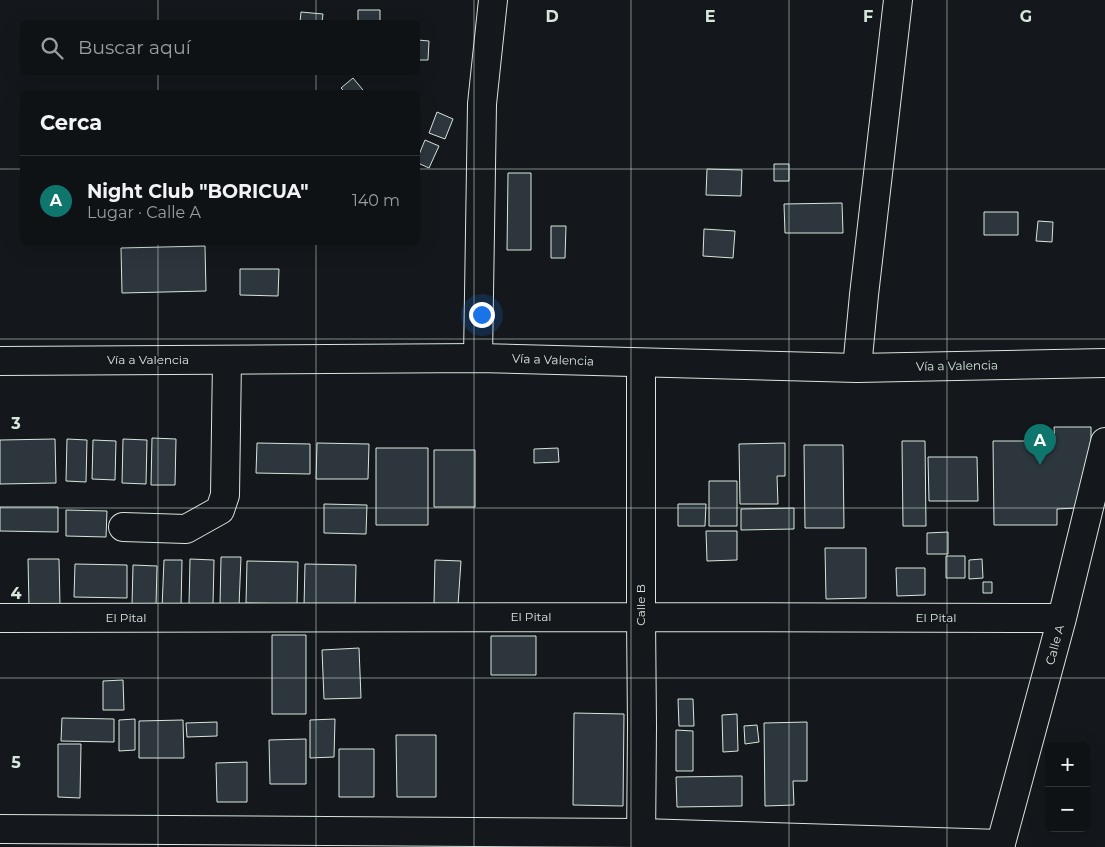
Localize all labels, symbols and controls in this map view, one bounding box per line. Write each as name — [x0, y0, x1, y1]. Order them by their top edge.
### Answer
text: D — [545, 7, 559, 26]
text: E — [705, 7, 715, 26]
text: F — [863, 7, 873, 26]
text: G — [1020, 7, 1032, 26]
search box — [20, 20, 420, 75]
icon: search — [38, 34, 66, 62]
text: Buscar aquí — [78, 36, 191, 59]
text: Cerca — [40, 110, 102, 135]
text: Night Club "BORICUA" — [87, 180, 309, 203]
text: A — [50, 191, 62, 210]
text: 140 m — [352, 191, 400, 210]
text: Lugar · Calle A — [87, 203, 201, 222]
your location — [469, 302, 495, 328]
street label: Vía a Valencia — [512, 351, 594, 368]
street label: Vía a Valencia — [107, 352, 189, 367]
street label: Vía a Valencia — [916, 357, 998, 374]
text: 3 — [10, 414, 21, 433]
pin: A — [1024, 424, 1056, 465]
text: 4 — [10, 584, 22, 603]
street label: Calle B — [633, 584, 648, 626]
street label: El Pital — [510, 609, 552, 624]
street label: El Pital — [105, 610, 147, 625]
street label: El Pital — [915, 610, 957, 625]
street label: Calle A — [1042, 623, 1067, 667]
map controls — [1045, 742, 1090, 832]
button: + — [1045, 742, 1090, 787]
text: 5 — [11, 753, 21, 772]
button: − — [1045, 787, 1090, 832]

